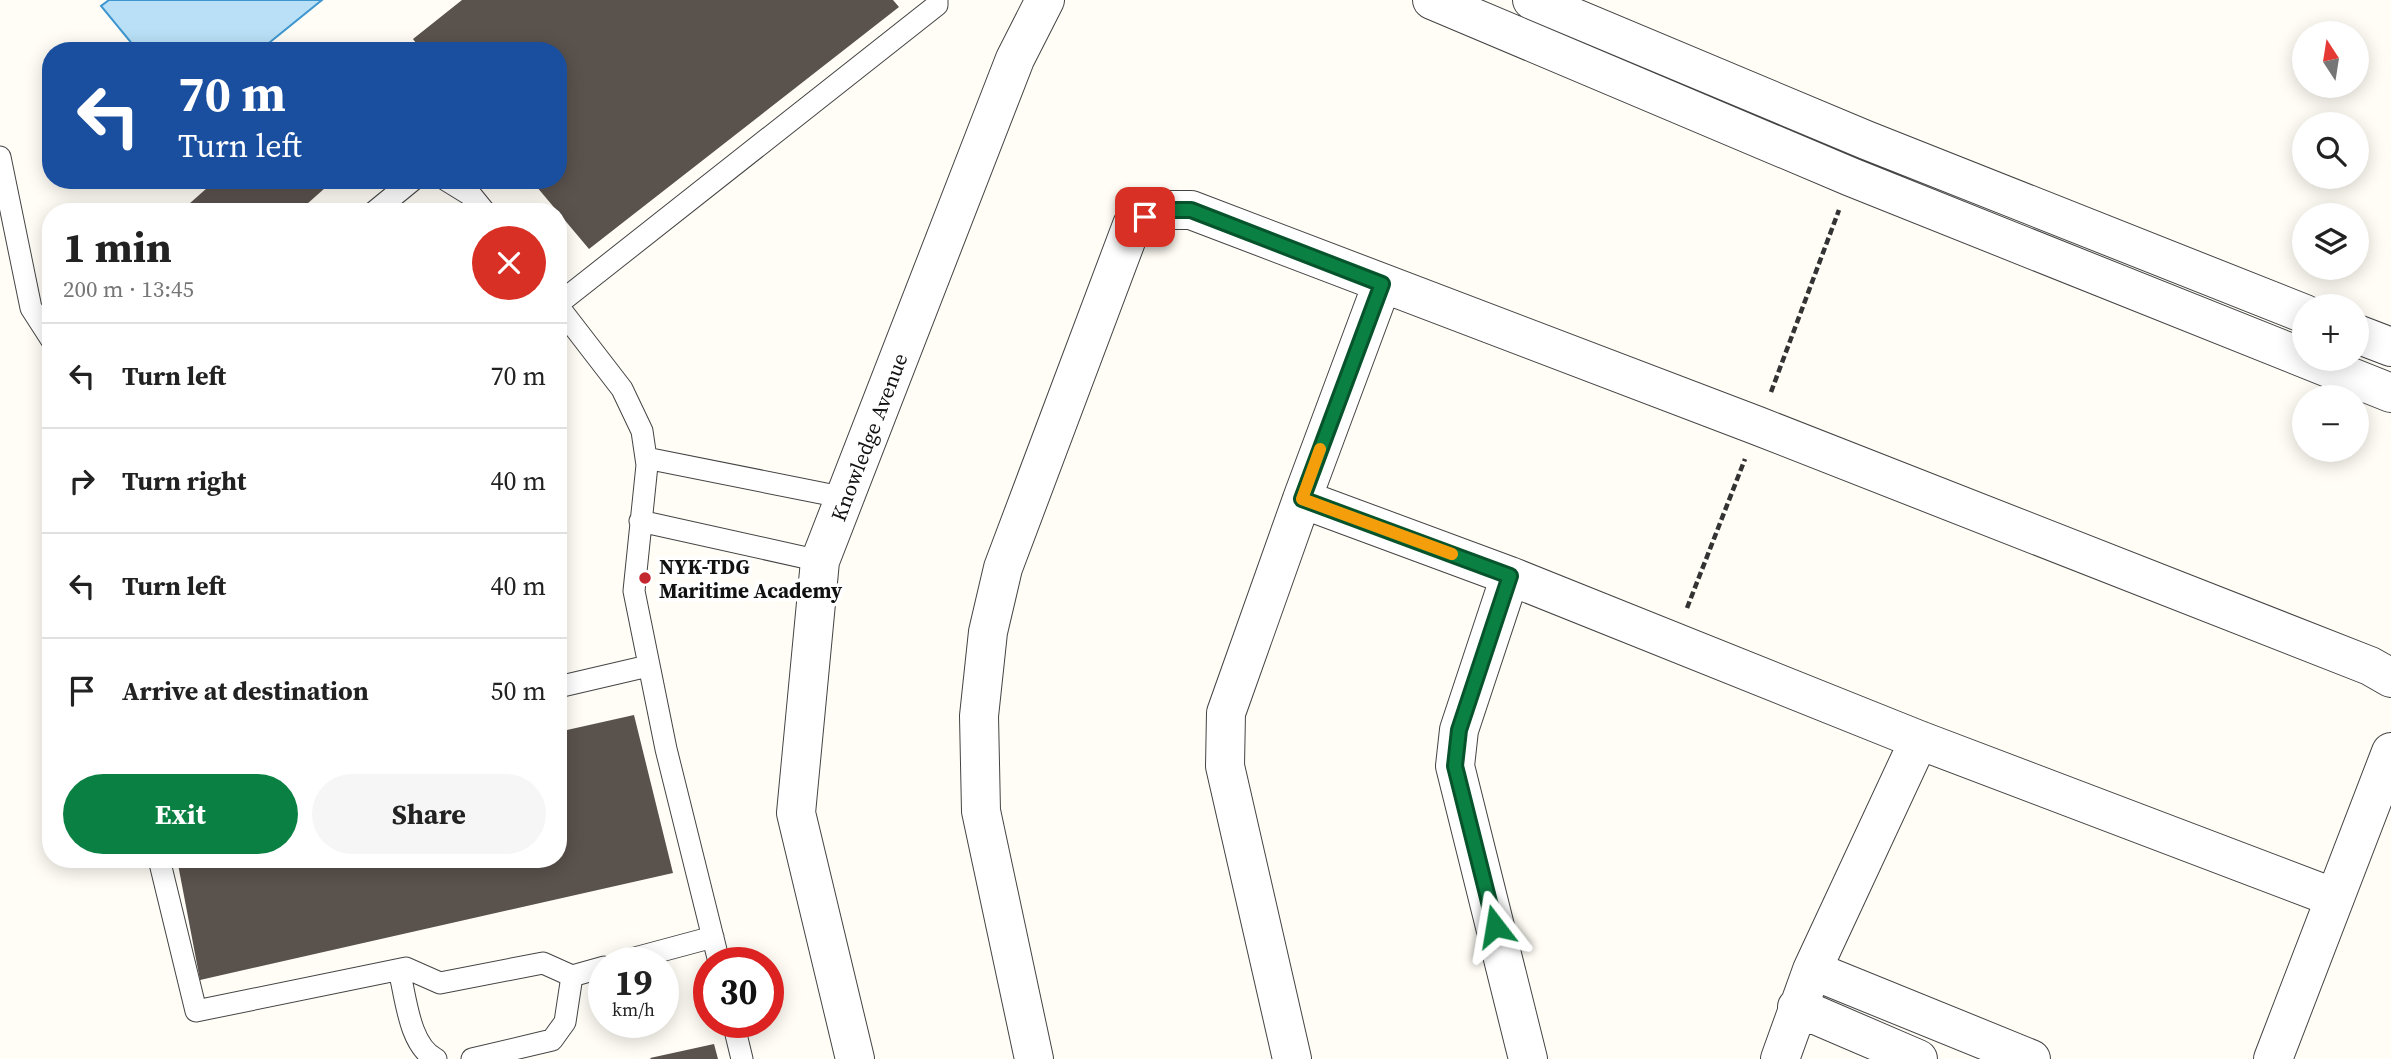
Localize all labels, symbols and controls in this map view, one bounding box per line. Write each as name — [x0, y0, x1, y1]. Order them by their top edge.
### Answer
north arrow — [2292, 21, 2370, 98]
map controls — [2292, 21, 2369, 462]
text: 70 m — [178, 60, 286, 127]
icon: left — [63, 70, 154, 161]
button: search — [2292, 112, 2369, 189]
text: Turn left — [178, 124, 302, 168]
pin — [1115, 187, 1175, 247]
icon: arrive — [1126, 198, 1164, 236]
button: layers — [2292, 203, 2369, 280]
text: 1 min — [63, 218, 172, 276]
button: close — [472, 226, 546, 300]
text: 200 m · 13:45 — [63, 273, 194, 305]
button: + — [2292, 294, 2369, 371]
street label: Knowledge Avenue — [824, 349, 914, 525]
icon: left — [63, 357, 101, 395]
text: Turn left — [122, 358, 226, 394]
text: 70 m — [491, 358, 546, 394]
button: − — [2292, 385, 2369, 462]
icon: right — [63, 462, 101, 500]
text: Turn right — [122, 463, 246, 499]
text: 40 m — [491, 463, 546, 499]
place label: NYK-TDG Maritime Academy — [659, 552, 843, 605]
icon: left — [63, 567, 101, 605]
text: Turn left — [122, 568, 226, 604]
text: 40 m — [491, 568, 546, 604]
marker: NYK-TDG Maritime Academy — [637, 570, 653, 586]
icon: arrive — [63, 672, 101, 710]
text: Arrive at destination — [122, 673, 369, 709]
text: 50 m — [491, 673, 546, 709]
button: Exit — [63, 774, 298, 854]
button: Share — [312, 774, 546, 854]
position arrow — [1458, 889, 1532, 963]
speed limit sign: 30 — [693, 947, 784, 1038]
text: 19 — [615, 959, 652, 1007]
text: km/h — [612, 997, 655, 1022]

